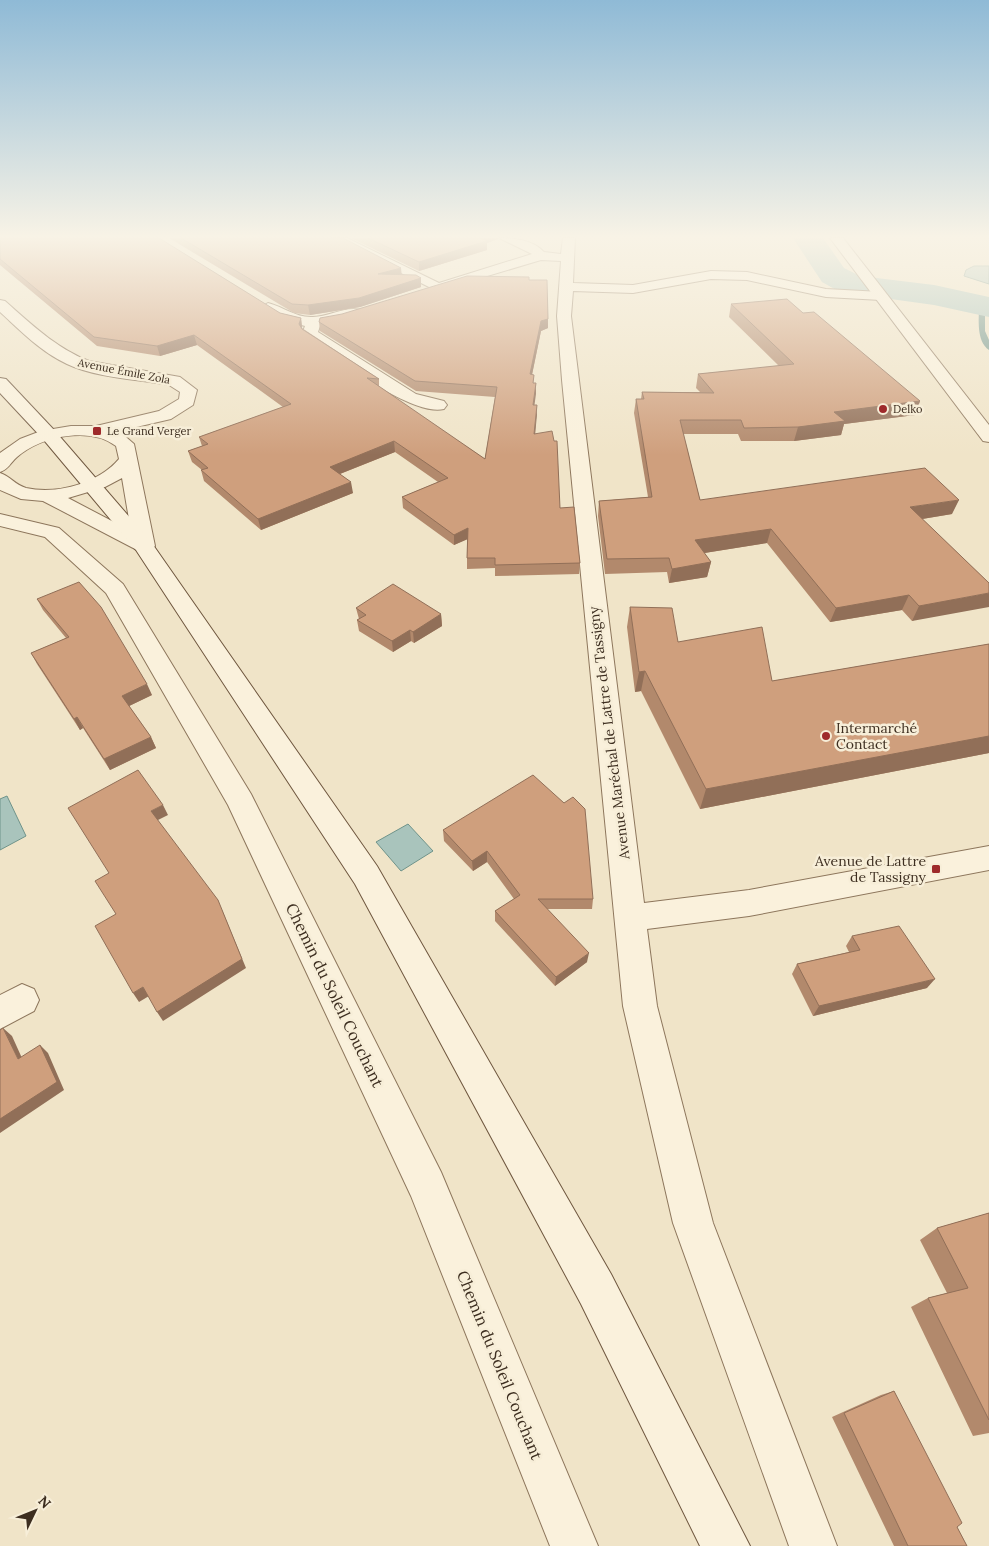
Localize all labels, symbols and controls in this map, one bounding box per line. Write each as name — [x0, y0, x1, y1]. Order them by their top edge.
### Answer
street label: Avenue Émile Zola — [76, 355, 172, 387]
place label: Delko — [893, 402, 922, 416]
marker: Delko — [877, 403, 889, 415]
place label: Le Grand Verger — [107, 424, 192, 438]
marker: Le Grand Verger — [91, 425, 103, 437]
street label: Avenue Maréchal de Lattre de Tassigny — [584, 605, 634, 861]
place label: Intermarché Contact — [836, 719, 918, 753]
marker: Intermarché Contact — [820, 730, 832, 742]
place label: Avenue de Lattre de Tassigny — [814, 852, 927, 886]
marker: Avenue de Lattre de Tassigny — [930, 863, 942, 875]
street label: Chemin du Soleil Couchant — [282, 900, 389, 1091]
street label: Chemin du Soleil Couchant — [453, 1268, 547, 1463]
north arrow — [10, 1486, 60, 1536]
text: N — [34, 1492, 55, 1512]

